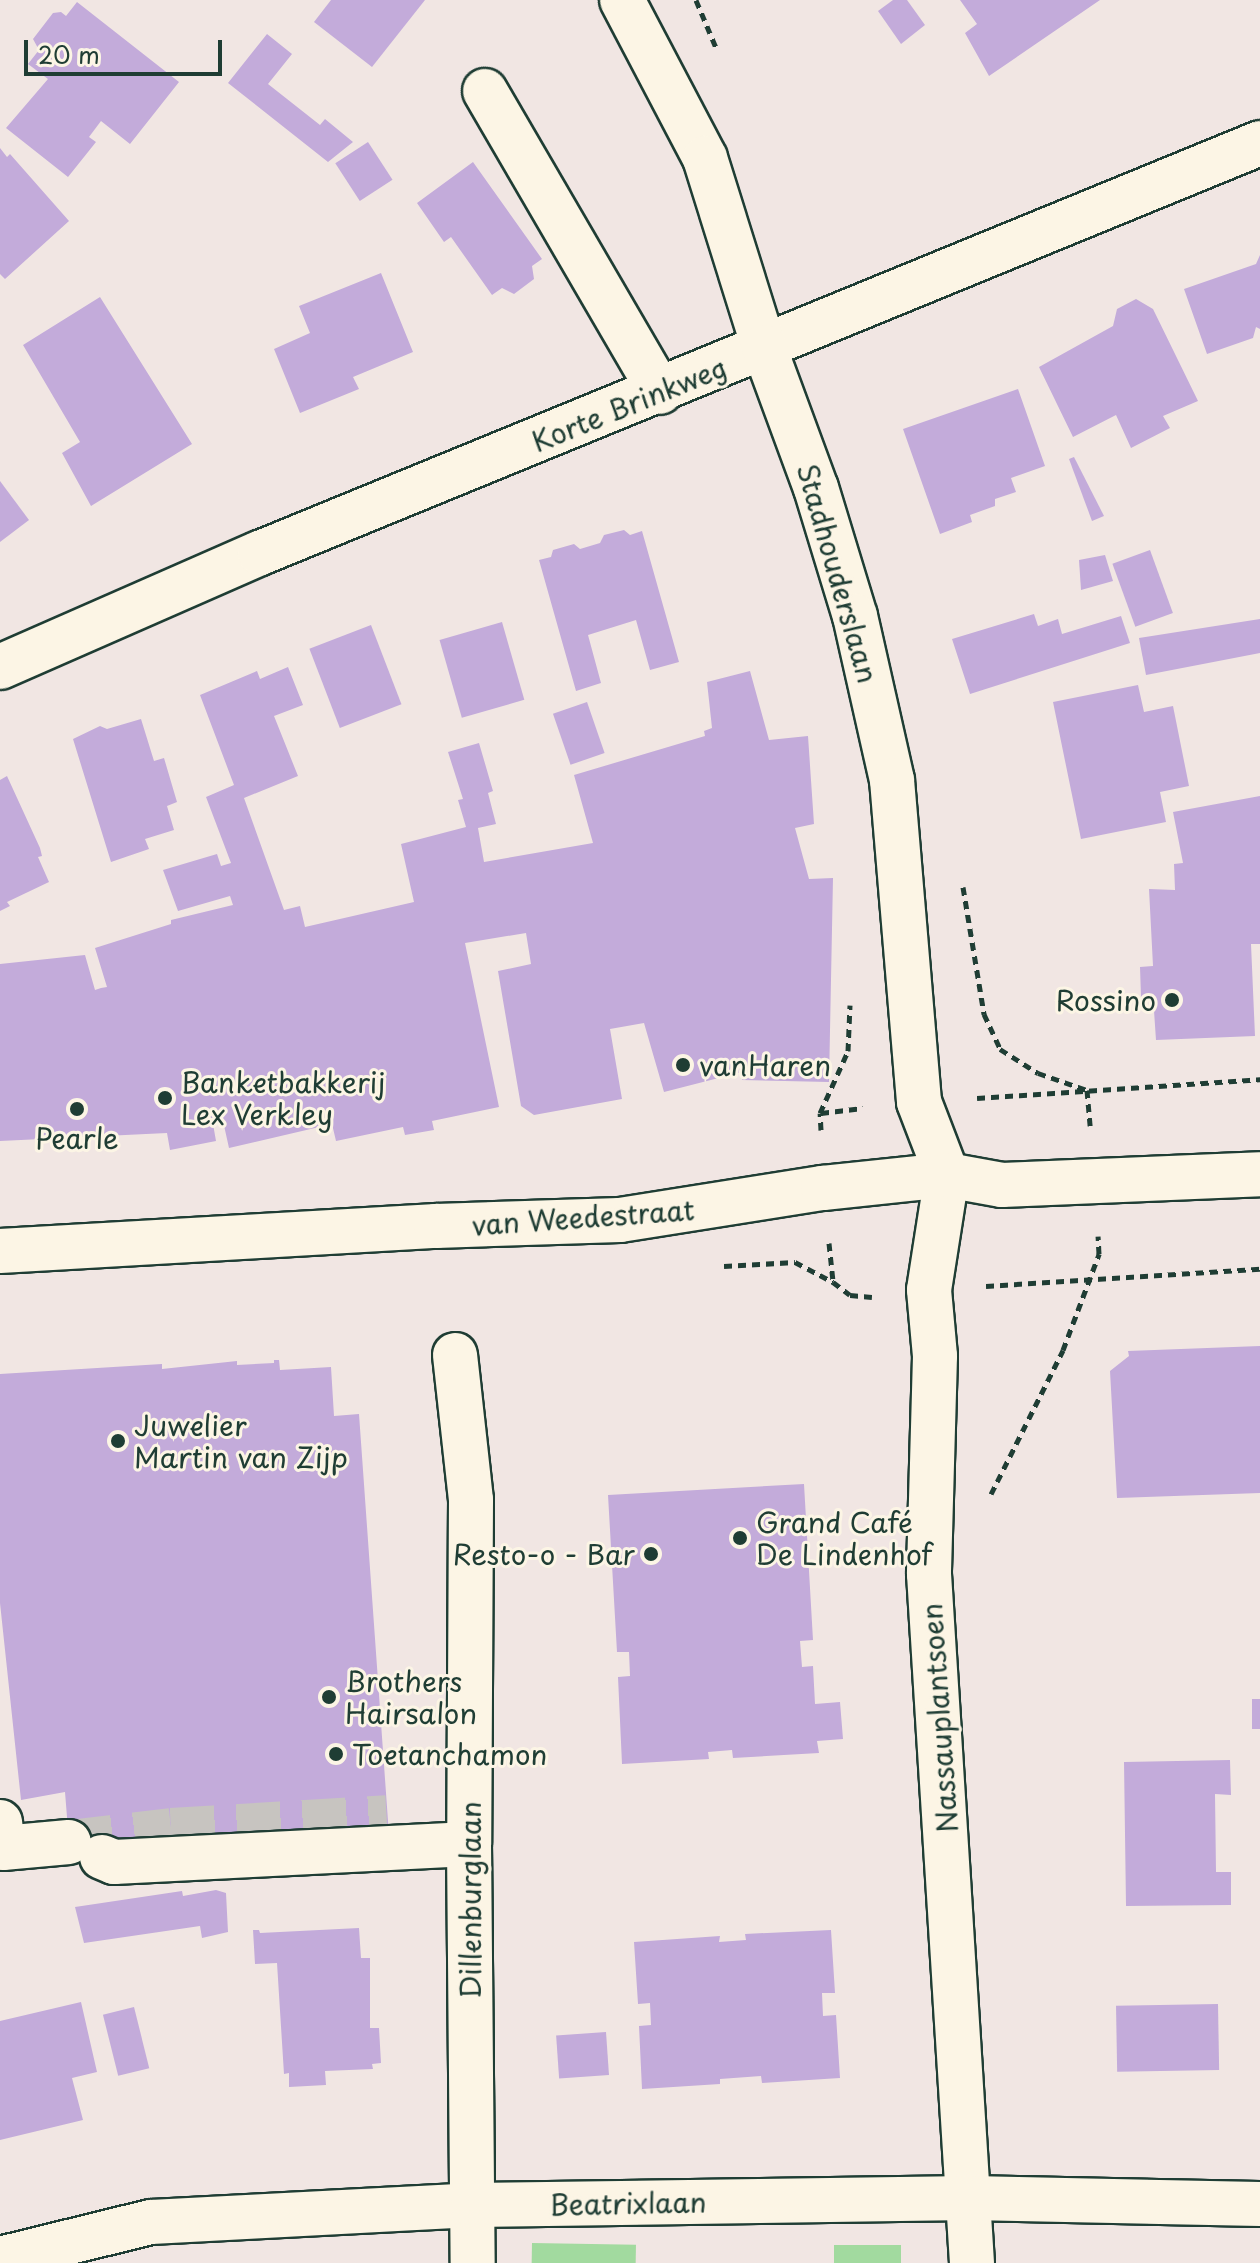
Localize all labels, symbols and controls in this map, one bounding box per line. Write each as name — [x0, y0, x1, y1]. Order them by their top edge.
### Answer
scale bar — [28, 24, 226, 74]
text: 20 m — [38, 36, 100, 72]
street label: Korte Brinkweg — [527, 350, 731, 458]
street label: Stadhouderslaan — [791, 460, 885, 686]
place label: Rossino — [1056, 983, 1156, 1017]
marker: Rossino — [1163, 991, 1181, 1009]
place label: vanHaren — [699, 1048, 831, 1082]
marker: vanHaren — [674, 1056, 692, 1074]
place label: Banketbakkerij Lex Verkley — [181, 1065, 385, 1131]
marker: Banketbakkerij Lex Verkley — [156, 1089, 174, 1107]
marker: Pearle — [68, 1100, 86, 1118]
place label: Pearle — [35, 1121, 119, 1155]
street label: van Weedestraat — [470, 1192, 696, 1242]
place label: Juwelier Martin van Zijp — [134, 1408, 346, 1474]
marker: Juwelier Martin van Zijp — [109, 1432, 127, 1450]
place label: Grand Café De Lindenhof — [756, 1505, 933, 1571]
marker: Grand Café De Lindenhof — [731, 1529, 749, 1547]
place label: Resto-o - Bar — [452, 1537, 635, 1571]
marker: Resto-o - Bar — [642, 1545, 660, 1563]
street label: Nassauplantsoen — [914, 1602, 964, 1834]
place label: Brothers Hairsalon — [345, 1664, 477, 1730]
marker: Brothers Hairsalon — [320, 1688, 338, 1706]
place label: Toetanchamon — [352, 1737, 547, 1771]
marker: Toetanchamon — [327, 1745, 345, 1763]
street label: Dillenburglaan — [453, 1801, 487, 1999]
street label: Beatrixlaan — [549, 2185, 707, 2221]

